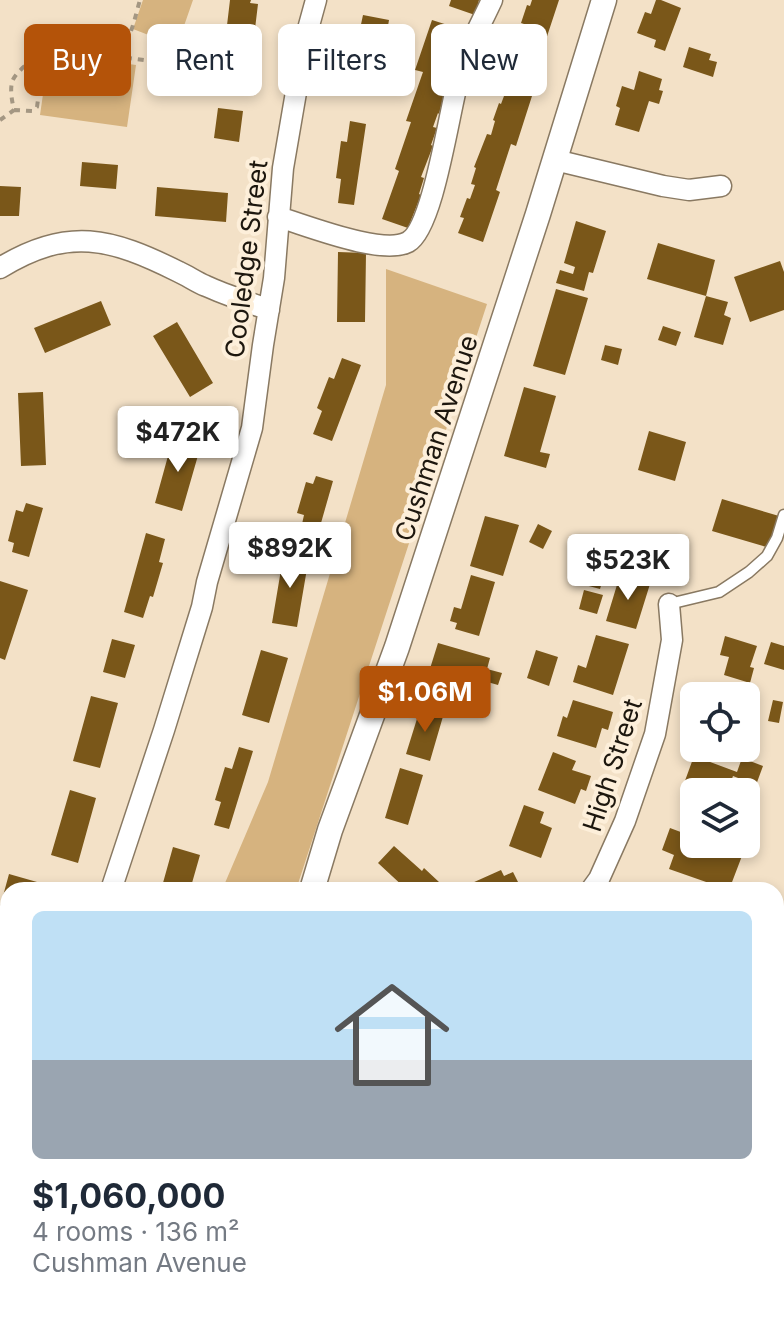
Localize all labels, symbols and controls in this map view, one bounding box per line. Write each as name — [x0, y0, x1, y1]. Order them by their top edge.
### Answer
chip: Buy — [24, 24, 131, 96]
chip: Rent — [147, 24, 262, 96]
chip: Filters — [278, 24, 415, 96]
chip: New — [431, 24, 547, 96]
street label: Cooledge Street — [218, 158, 274, 360]
street label: Cushman Avenue — [388, 331, 484, 545]
pin: $472K — [122, 406, 234, 474]
text: $472K — [136, 416, 220, 447]
pin: $892K — [234, 522, 346, 590]
text: $892K — [247, 532, 333, 563]
pin: $523K — [572, 534, 684, 602]
text: $523K — [585, 544, 671, 575]
pin: $1.06M — [360, 666, 490, 734]
text: $1.06M — [378, 676, 472, 707]
map controls — [680, 682, 760, 858]
button: locate — [680, 682, 760, 762]
street label: High Street — [576, 695, 648, 835]
button: layers — [680, 778, 760, 858]
icon: home — [320, 963, 464, 1107]
text: $1,060,000 — [32, 1175, 225, 1216]
text: 4 rooms · 136 m² — [32, 1216, 240, 1247]
text: Cushman Avenue — [32, 1247, 247, 1278]

